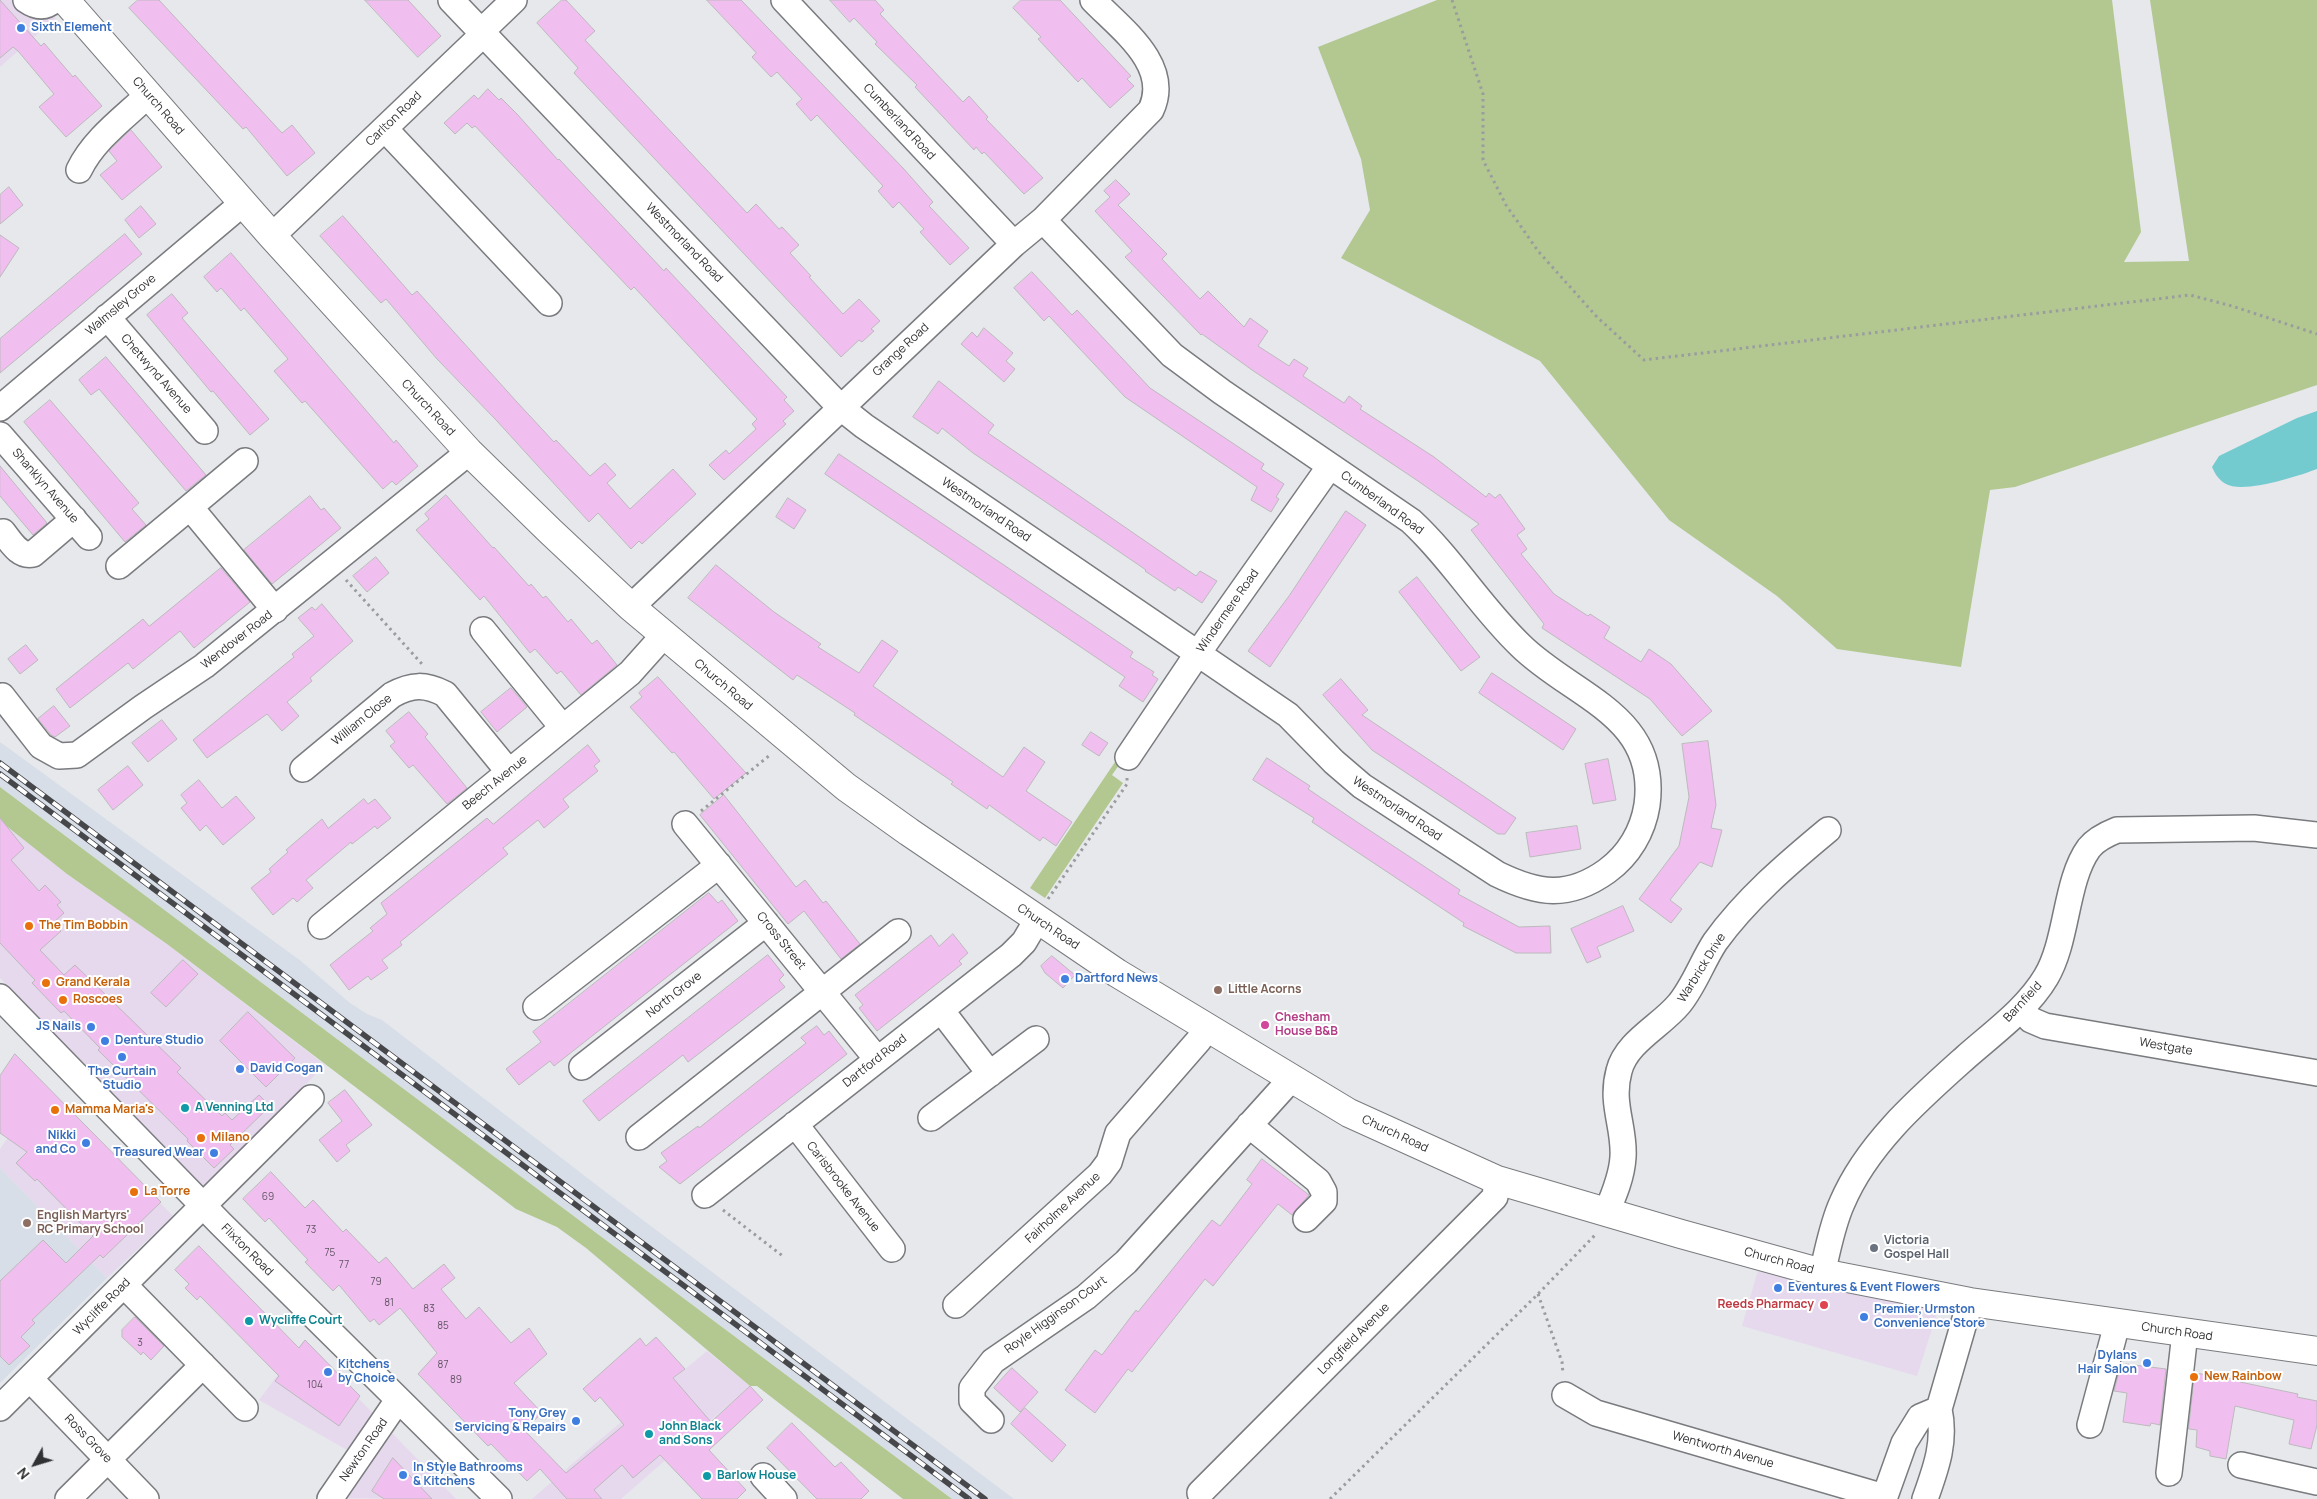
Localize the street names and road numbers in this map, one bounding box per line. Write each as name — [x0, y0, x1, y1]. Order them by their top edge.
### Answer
street label: Church Road — [129, 74, 187, 138]
street label: Cumberland Road — [860, 81, 938, 163]
street label: Carlton Road — [363, 89, 425, 149]
street label: Westmorland Road — [642, 200, 726, 286]
street label: Walmsley Grove — [83, 271, 159, 339]
street label: Grange Road — [870, 320, 932, 380]
street label: Chetwynd Avenue — [118, 331, 194, 417]
street label: Church Road — [398, 377, 458, 439]
street label: Shanklyn Avenue — [9, 446, 81, 526]
street label: Cumberland Road — [1338, 468, 1426, 538]
street label: Westmorland Road — [939, 475, 1033, 545]
street label: Windermere Road — [1194, 567, 1262, 655]
street label: Wendover Road — [199, 608, 275, 672]
street label: Church Road — [691, 656, 755, 714]
street label: William Close — [329, 691, 395, 749]
street label: Beech Avenue — [460, 753, 530, 813]
street label: Westmorland Road — [1350, 774, 1444, 844]
street label: Church Road — [1014, 901, 1082, 953]
street label: Cross Street — [753, 909, 809, 973]
street label: Warbrick Drive — [1675, 931, 1729, 1005]
street label: North Grove — [643, 969, 705, 1021]
street label: Barnfield — [2001, 979, 2045, 1025]
street label: Dartford Road — [840, 1032, 910, 1090]
street label: Westgate — [2138, 1035, 2194, 1059]
street label: Church Road — [1359, 1112, 1431, 1156]
street label: Carisbrooke Avenue — [803, 1139, 883, 1235]
street label: Fairholme Avenue — [1023, 1170, 1103, 1246]
street label: Flixton Road — [218, 1221, 276, 1279]
street label: Church Road — [1743, 1245, 1815, 1277]
street label: Royle Higginson Court — [1002, 1273, 1110, 1357]
street label: Wycliffe Road — [70, 1275, 134, 1339]
street label: Longfield Avenue — [1315, 1300, 1393, 1378]
street label: Church Road — [2141, 1320, 2213, 1344]
street label: Ross Grove — [61, 1412, 115, 1466]
street label: Newton Road — [337, 1416, 391, 1484]
street label: Wentworth Avenue — [1671, 1429, 1775, 1471]

